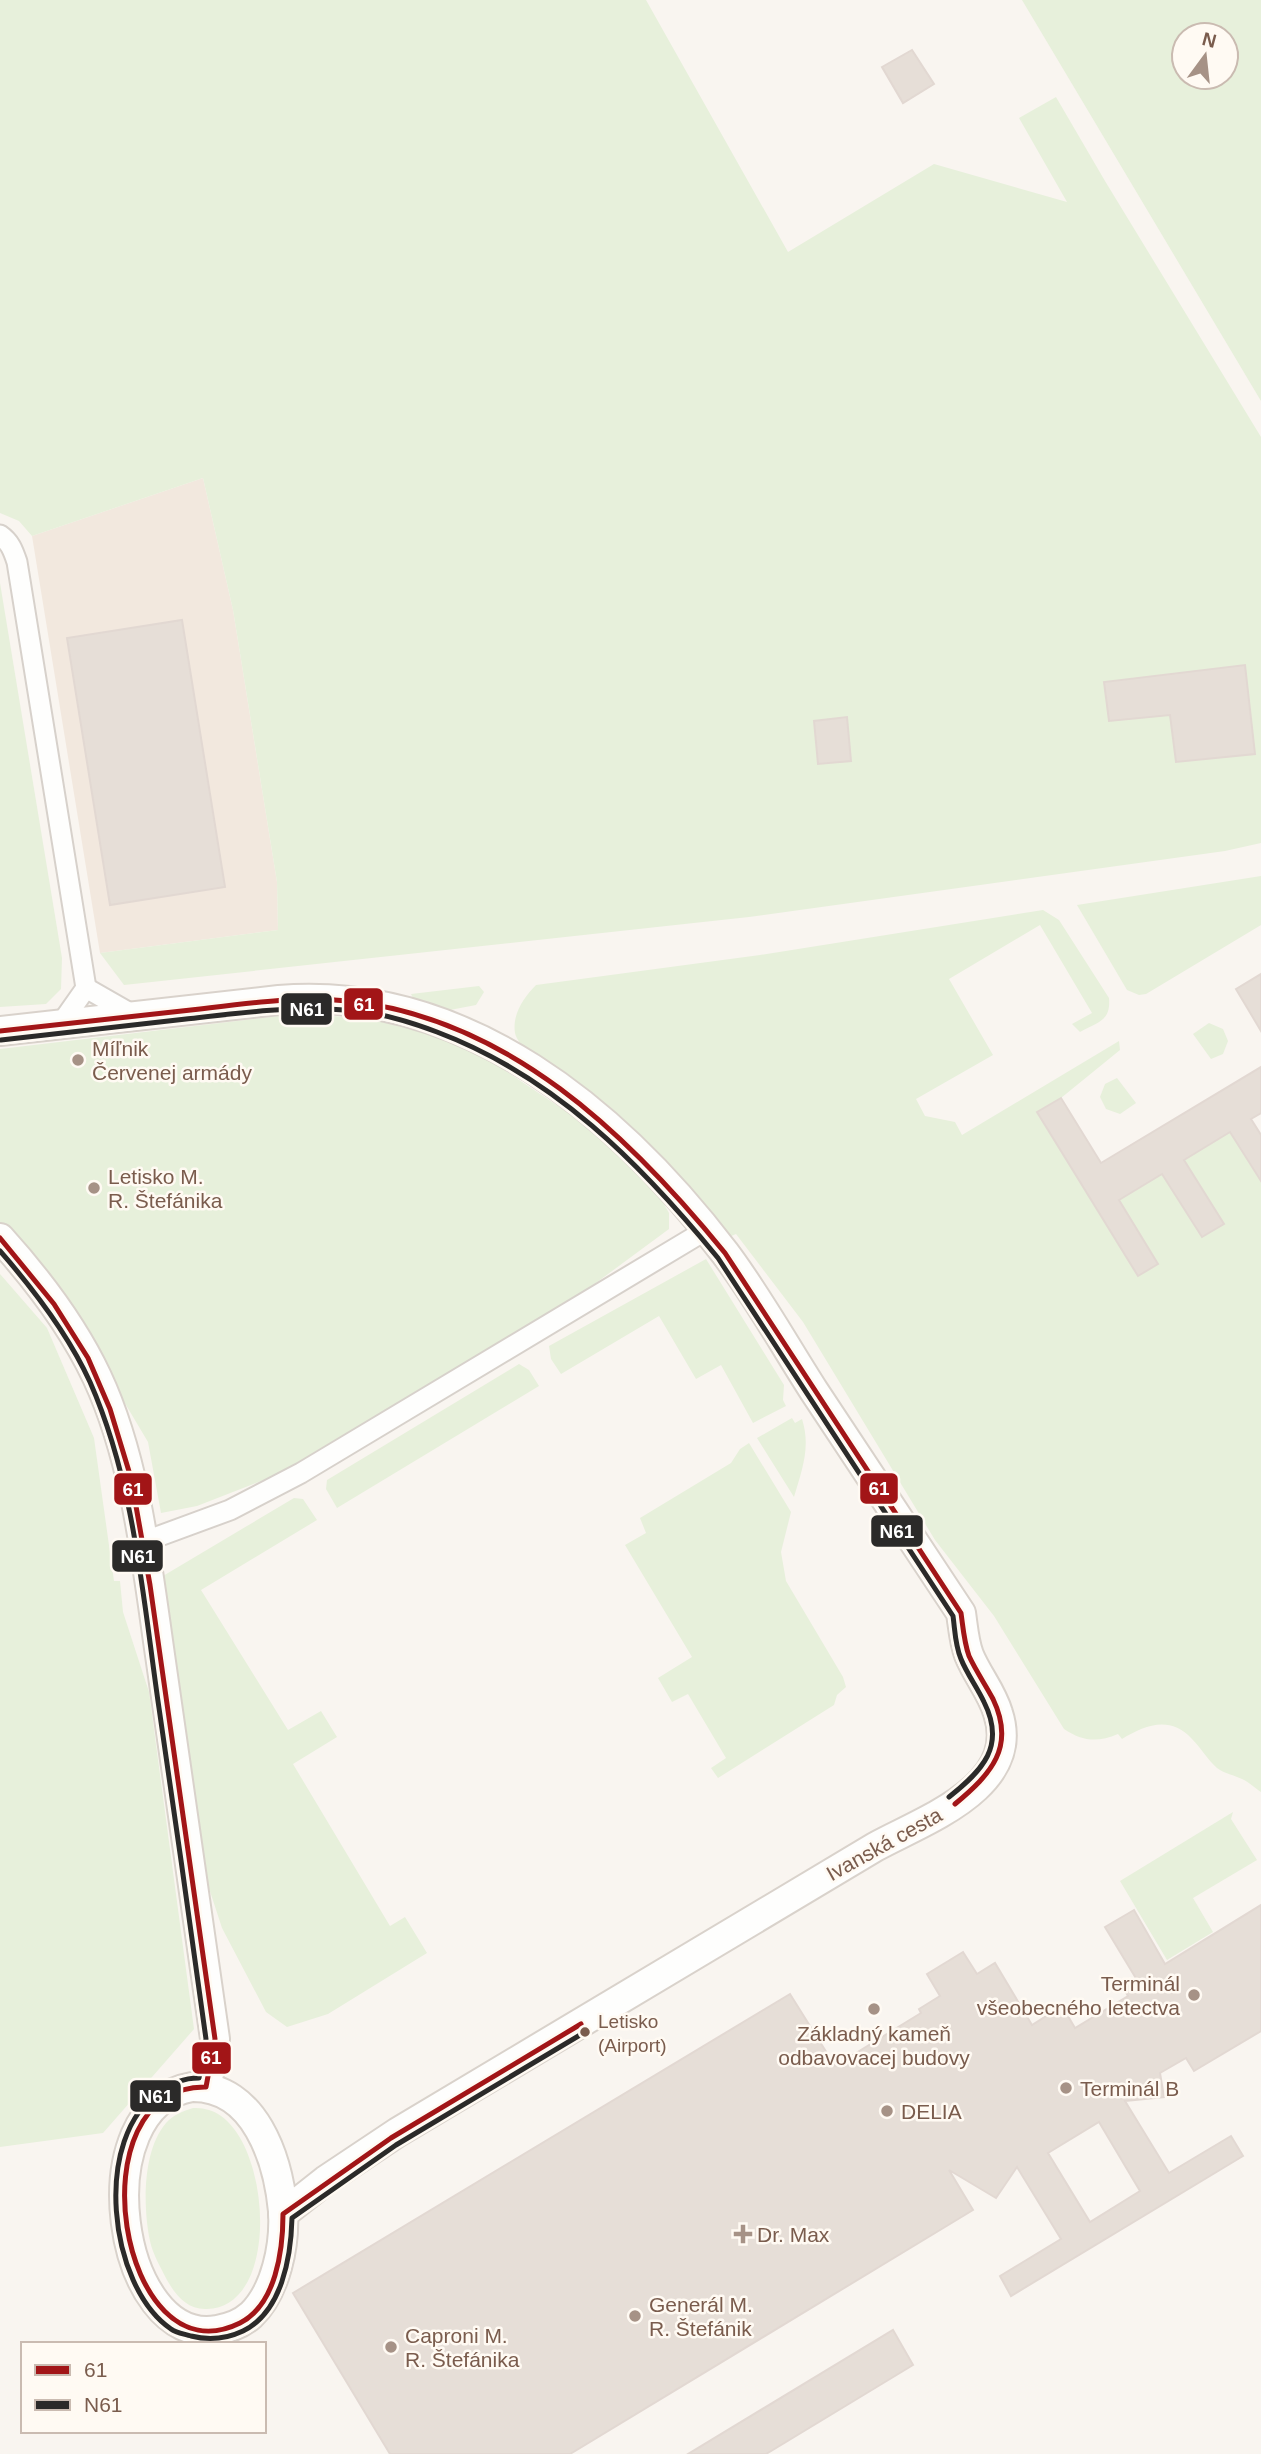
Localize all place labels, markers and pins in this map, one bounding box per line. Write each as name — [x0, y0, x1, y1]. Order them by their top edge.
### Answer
place label: Míľnik Červenej armády — [92, 1037, 252, 1084]
marker: Míľnik Červenej armády — [70, 1052, 86, 1068]
place label: Letisko M. R. Štefánika — [108, 1165, 223, 1212]
marker: Letisko M. R. Štefánika — [86, 1180, 102, 1196]
place label: Terminál všeobecného letectva — [977, 1972, 1180, 2019]
marker: Terminál všeobecného letectva — [1186, 1987, 1202, 2003]
marker: Základný kameň odbavovacej budovy — [866, 2001, 882, 2017]
place label: Letisko (Airport) — [598, 2011, 667, 2056]
place label: Základný kameň odbavovacej budovy — [778, 2022, 970, 2069]
marker: Letisko (Airport) — [578, 2025, 592, 2039]
place label: Terminál B — [1080, 2077, 1179, 2100]
marker: Terminál B — [1058, 2080, 1074, 2096]
place label: DELIA — [901, 2100, 962, 2123]
marker: DELIA — [879, 2103, 895, 2119]
place label: Dr. Max — [757, 2223, 830, 2246]
marker: Dr. Max — [735, 2226, 751, 2242]
place label: Generál M. R. Štefánik — [649, 2293, 753, 2340]
marker: Generál M. R. Štefánik — [627, 2308, 643, 2324]
place label: Caproni M. R. Štefánika — [405, 2324, 520, 2371]
marker: Caproni M. R. Štefánika — [383, 2339, 399, 2355]

